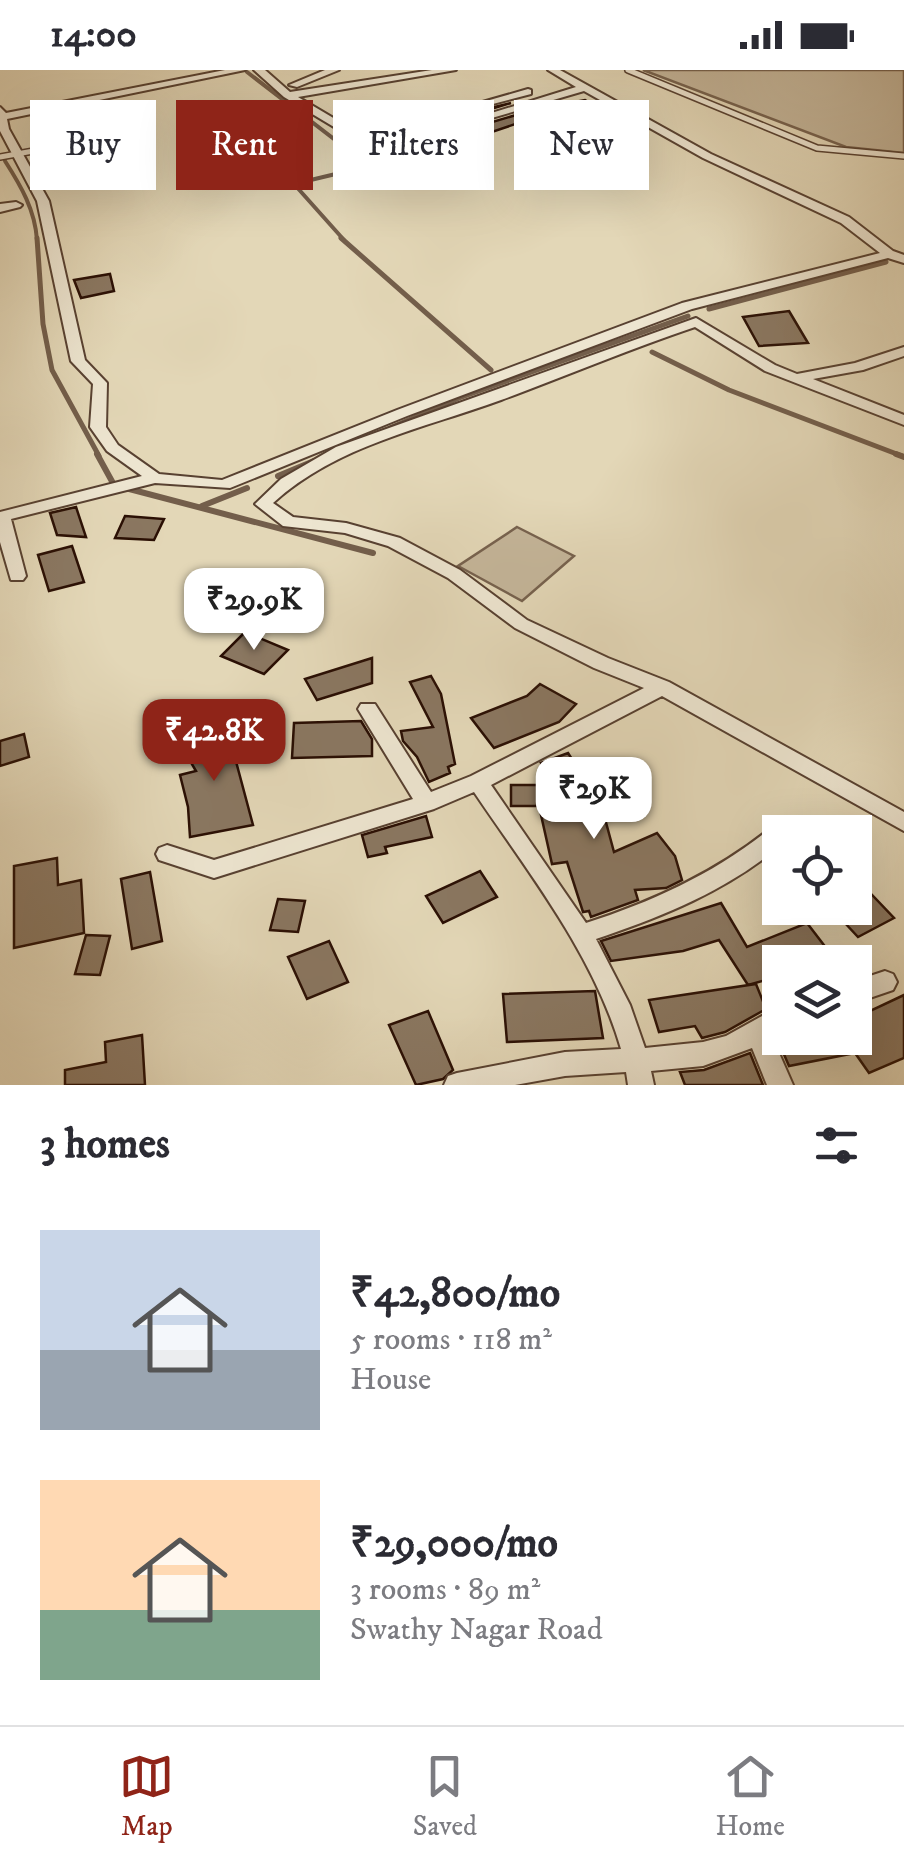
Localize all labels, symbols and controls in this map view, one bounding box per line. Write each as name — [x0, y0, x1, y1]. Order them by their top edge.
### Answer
text: 14:00 — [50, 11, 137, 59]
chip: Buy — [30, 100, 156, 190]
chip: Rent — [176, 100, 313, 190]
chip: Filters — [333, 100, 494, 190]
chip: New — [514, 100, 649, 190]
pin: ₹29.9K — [173, 568, 335, 653]
text: ₹29.9K — [206, 580, 302, 620]
pin: ₹42.8K — [133, 699, 295, 784]
text: ₹42.8K — [164, 711, 264, 751]
pin: ₹29K — [535, 757, 653, 842]
text: ₹29K — [558, 769, 630, 809]
map controls — [762, 815, 872, 1055]
button: locate — [762, 815, 872, 925]
button: layers — [762, 945, 872, 1055]
icon: filters — [809, 1118, 864, 1173]
text: 3 homes — [40, 1119, 170, 1171]
text: ₹42,800/mo — [350, 1268, 560, 1320]
icon: home — [120, 1270, 240, 1390]
text: 5 rooms · 118 m² — [350, 1320, 552, 1360]
text: House — [350, 1360, 431, 1400]
text: ₹29,000/mo — [350, 1518, 558, 1570]
icon: home — [120, 1520, 240, 1640]
text: 3 rooms · 89 m² — [350, 1570, 540, 1610]
text: Swathy Nagar Road — [350, 1610, 603, 1650]
tab: Map — [119, 1749, 174, 1844]
tab: Saved — [413, 1749, 477, 1844]
tab: Home — [716, 1749, 785, 1844]

